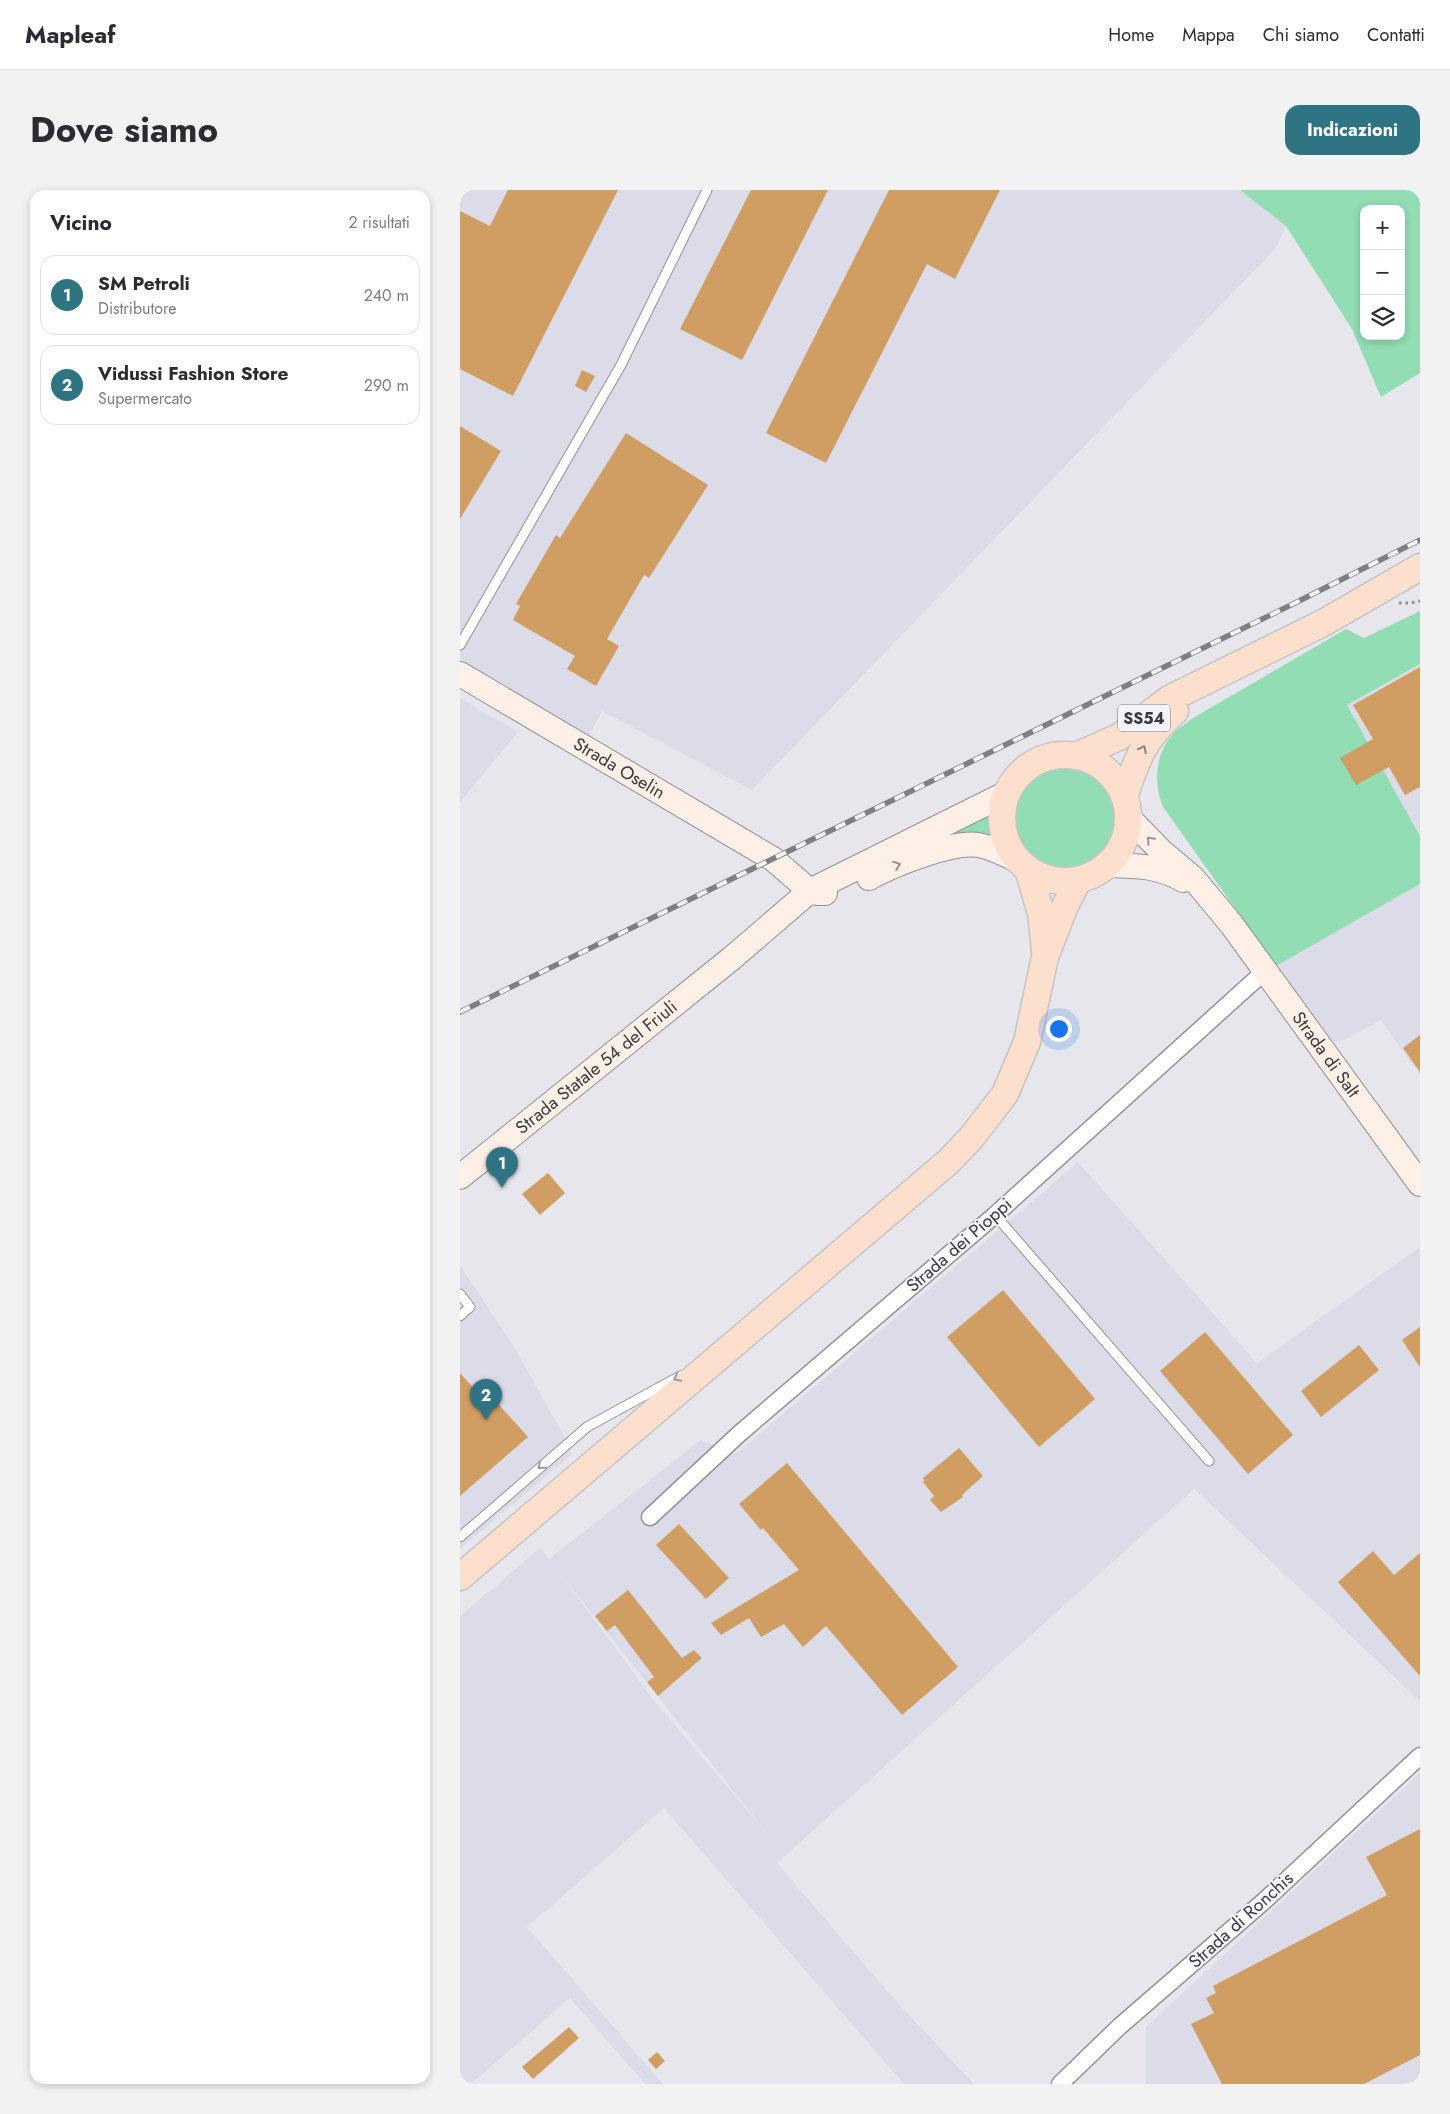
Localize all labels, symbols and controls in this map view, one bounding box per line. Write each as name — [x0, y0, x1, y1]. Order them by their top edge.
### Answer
text: Mapleaf — [25, 17, 116, 52]
text: Home — [1108, 22, 1154, 48]
text: Mappa — [1182, 22, 1235, 48]
text: Chi siamo — [1263, 22, 1339, 48]
text: Contatti — [1367, 22, 1425, 48]
text: Dove siamo — [30, 105, 218, 155]
button: Indicazioni — [1285, 105, 1420, 155]
map controls — [1360, 205, 1405, 340]
button: + — [1360, 205, 1405, 250]
text: Vicino — [50, 208, 112, 238]
text: 2 risultati — [348, 211, 410, 234]
button: − — [1360, 250, 1405, 295]
text: SM Petroli — [98, 270, 190, 297]
text: 1 — [63, 284, 71, 307]
text: 240 m — [364, 284, 409, 307]
button: layers — [1360, 295, 1405, 340]
text: Distributore — [98, 297, 177, 320]
text: Vidussi Fashion Store — [98, 360, 288, 387]
text: 2 — [62, 374, 72, 397]
text: 290 m — [364, 374, 409, 397]
text: Supermercato — [98, 387, 192, 410]
road number: SS54 — [1118, 704, 1170, 732]
street label: Strada Oselin — [569, 731, 670, 805]
one-way arrow — [1137, 745, 1147, 754]
one-way arrow — [1147, 836, 1156, 845]
one-way arrow — [892, 861, 901, 871]
street label: Strada Statale 54 del Friuli — [510, 994, 683, 1140]
street label: Strada di Salt — [1286, 1006, 1367, 1104]
your location — [1046, 1016, 1072, 1042]
pin: 1 — [486, 1147, 518, 1188]
street label: Strada dei Pioppi — [900, 1192, 1018, 1298]
one-way arrow — [673, 1372, 682, 1382]
pin: 2 — [470, 1379, 502, 1420]
one-way arrow — [538, 1460, 547, 1469]
street label: Strada di Ronchis — [1183, 1866, 1299, 1974]

